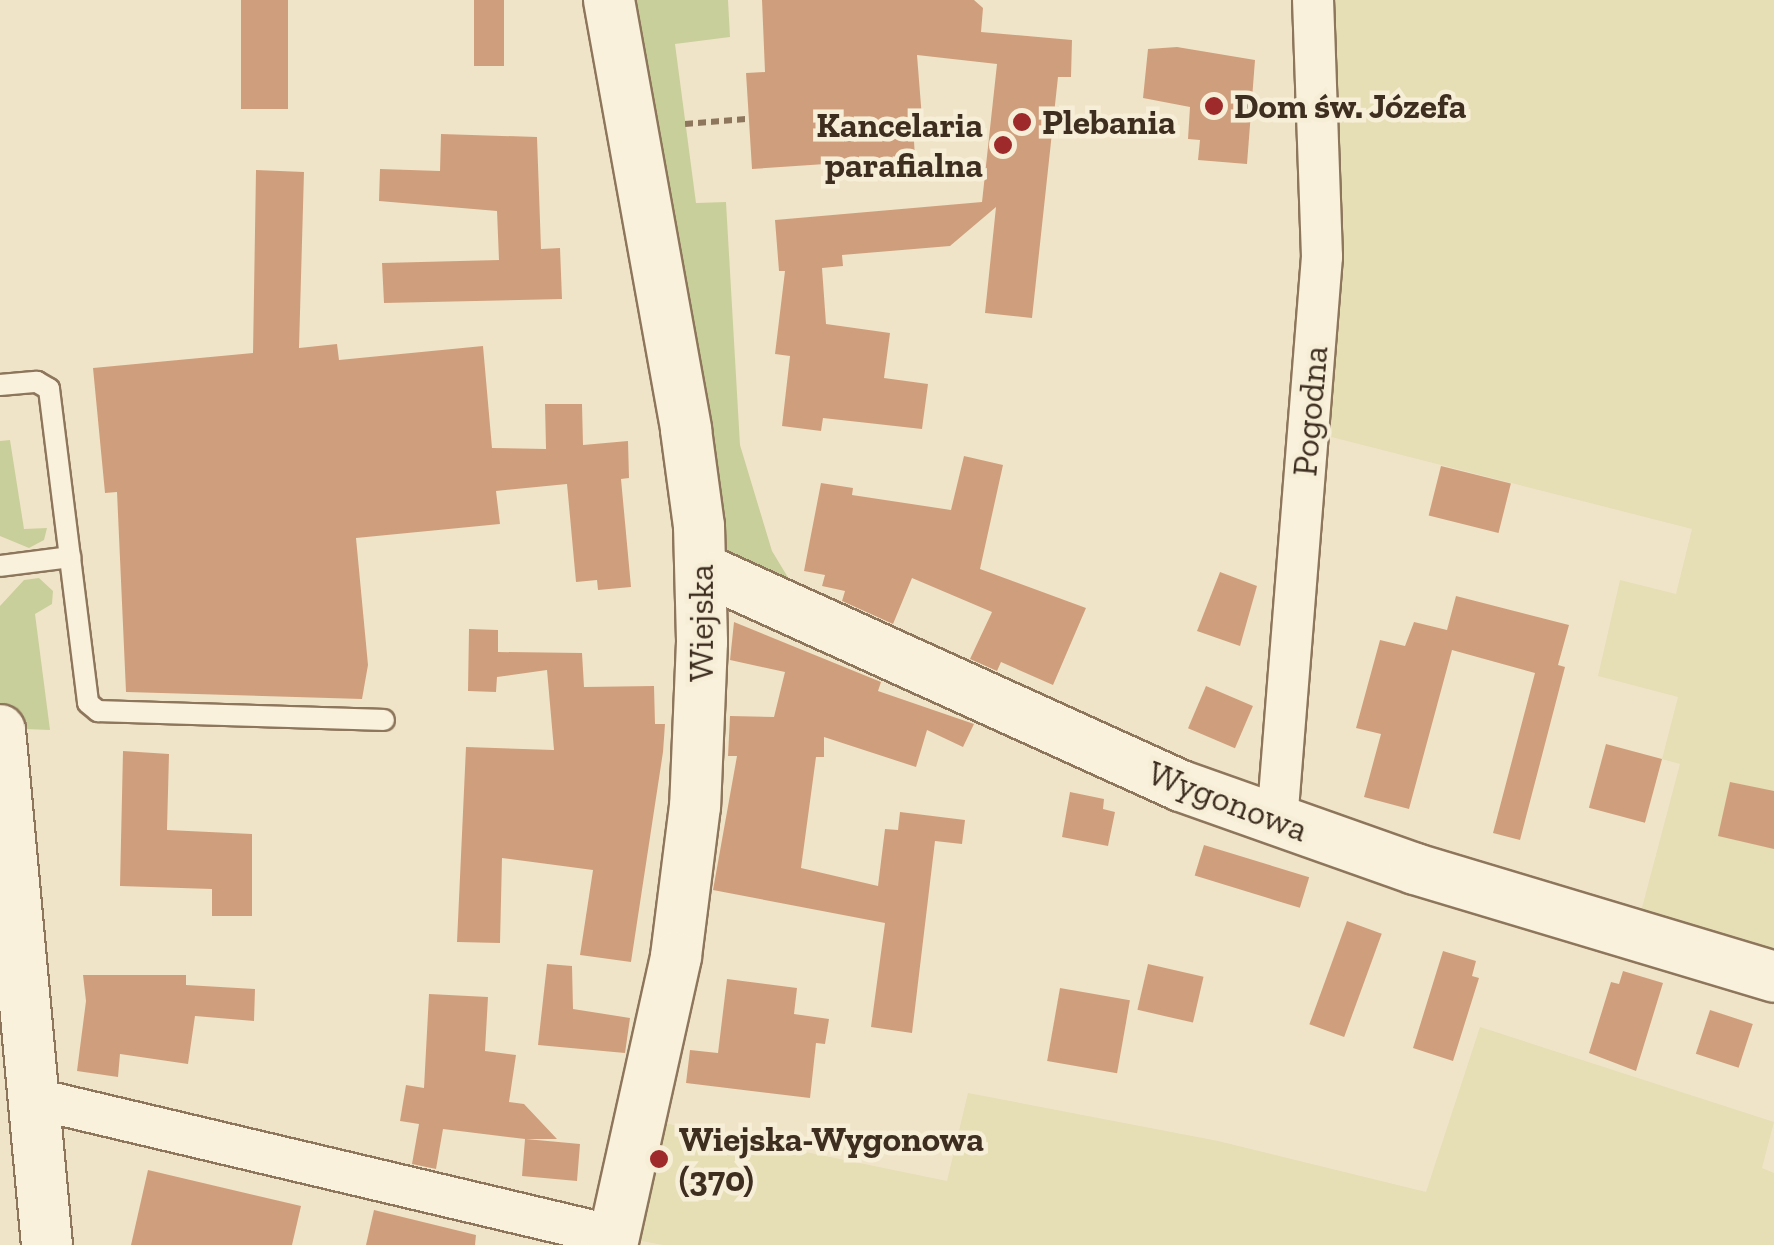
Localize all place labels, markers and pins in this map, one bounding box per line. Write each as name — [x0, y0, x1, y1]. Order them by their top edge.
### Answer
place label: Dom św. Józefa — [1234, 85, 1467, 127]
marker: Dom św. Józefa — [1203, 95, 1225, 117]
place label: Plebania — [1042, 101, 1176, 143]
place label: Kancelaria parafialna — [816, 104, 983, 186]
marker: Plebania — [1011, 111, 1033, 133]
marker: Kancelaria parafialna — [992, 134, 1014, 156]
place label: Wiejska-Wygonowa (370) — [679, 1118, 984, 1200]
marker: Wiejska-Wygonowa (370) — [648, 1148, 670, 1170]

